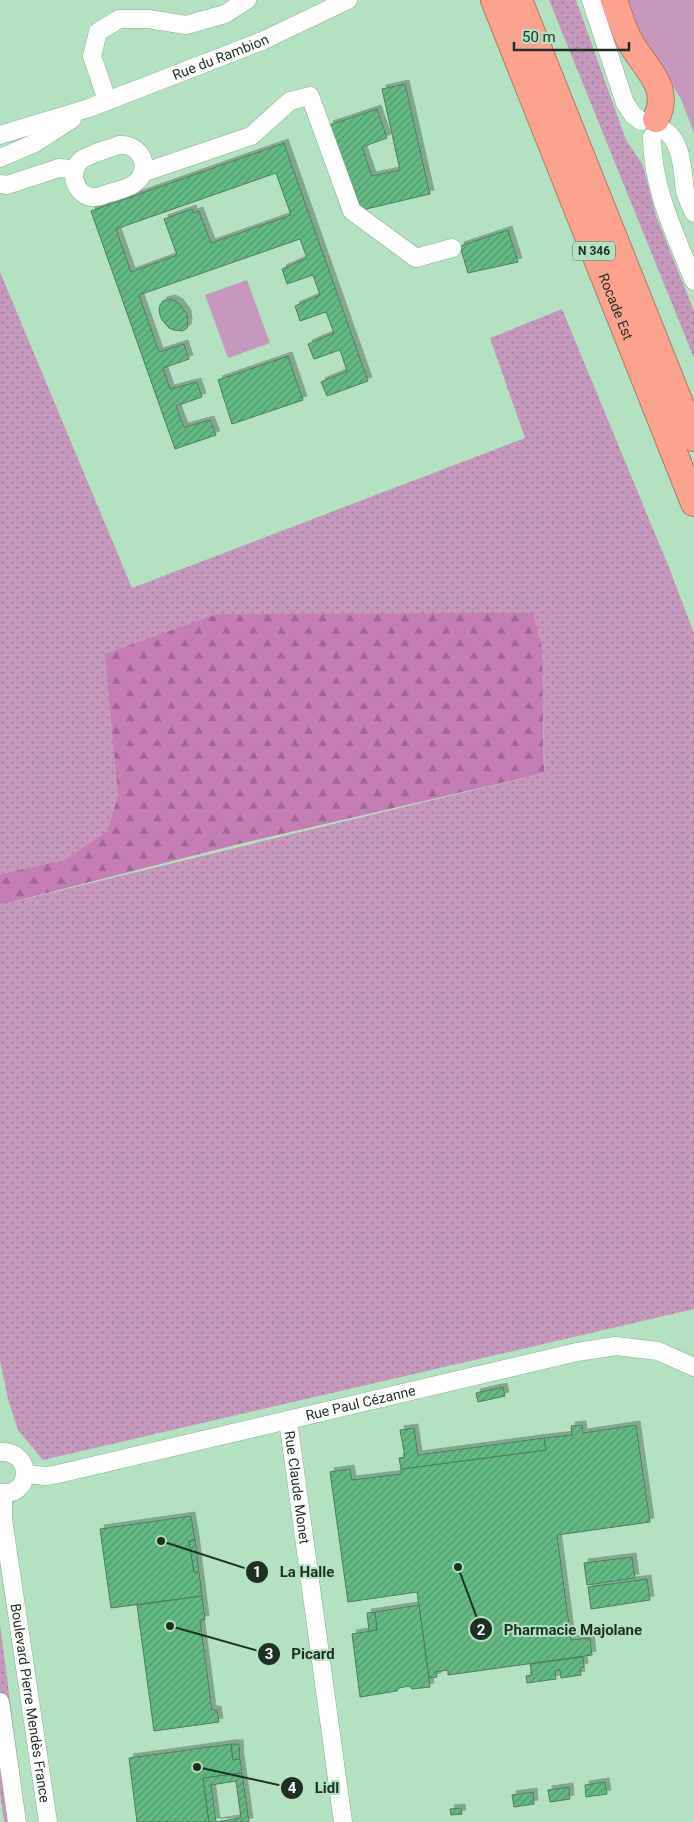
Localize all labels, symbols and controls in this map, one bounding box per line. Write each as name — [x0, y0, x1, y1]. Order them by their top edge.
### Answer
scale bar — [514, 20, 629, 52]
text: 50 m — [522, 28, 556, 46]
street label: Rue du Rambion — [170, 31, 271, 83]
road number: N 346 — [573, 242, 615, 260]
street label: Rocade Est — [596, 271, 636, 343]
street label: Rue Paul Cézanne — [304, 1382, 417, 1424]
street label: Rue Claude Monet — [282, 1430, 313, 1545]
callout: La Halle — [244, 1557, 344, 1587]
text: 1 — [253, 1563, 261, 1581]
text: La Halle — [280, 1563, 334, 1581]
street label: Boulevard Pierre Mendès France — [8, 1602, 53, 1804]
callout: Pharmacie Majolane — [469, 1614, 652, 1644]
text: 2 — [477, 1621, 486, 1639]
text: Pharmacie Majolane — [504, 1621, 642, 1639]
callout: Picard — [256, 1639, 345, 1669]
text: 3 — [265, 1645, 273, 1663]
text: Picard — [291, 1645, 335, 1663]
callout: Lidl — [280, 1773, 349, 1803]
text: 4 — [288, 1779, 297, 1797]
text: Lidl — [315, 1779, 339, 1797]

